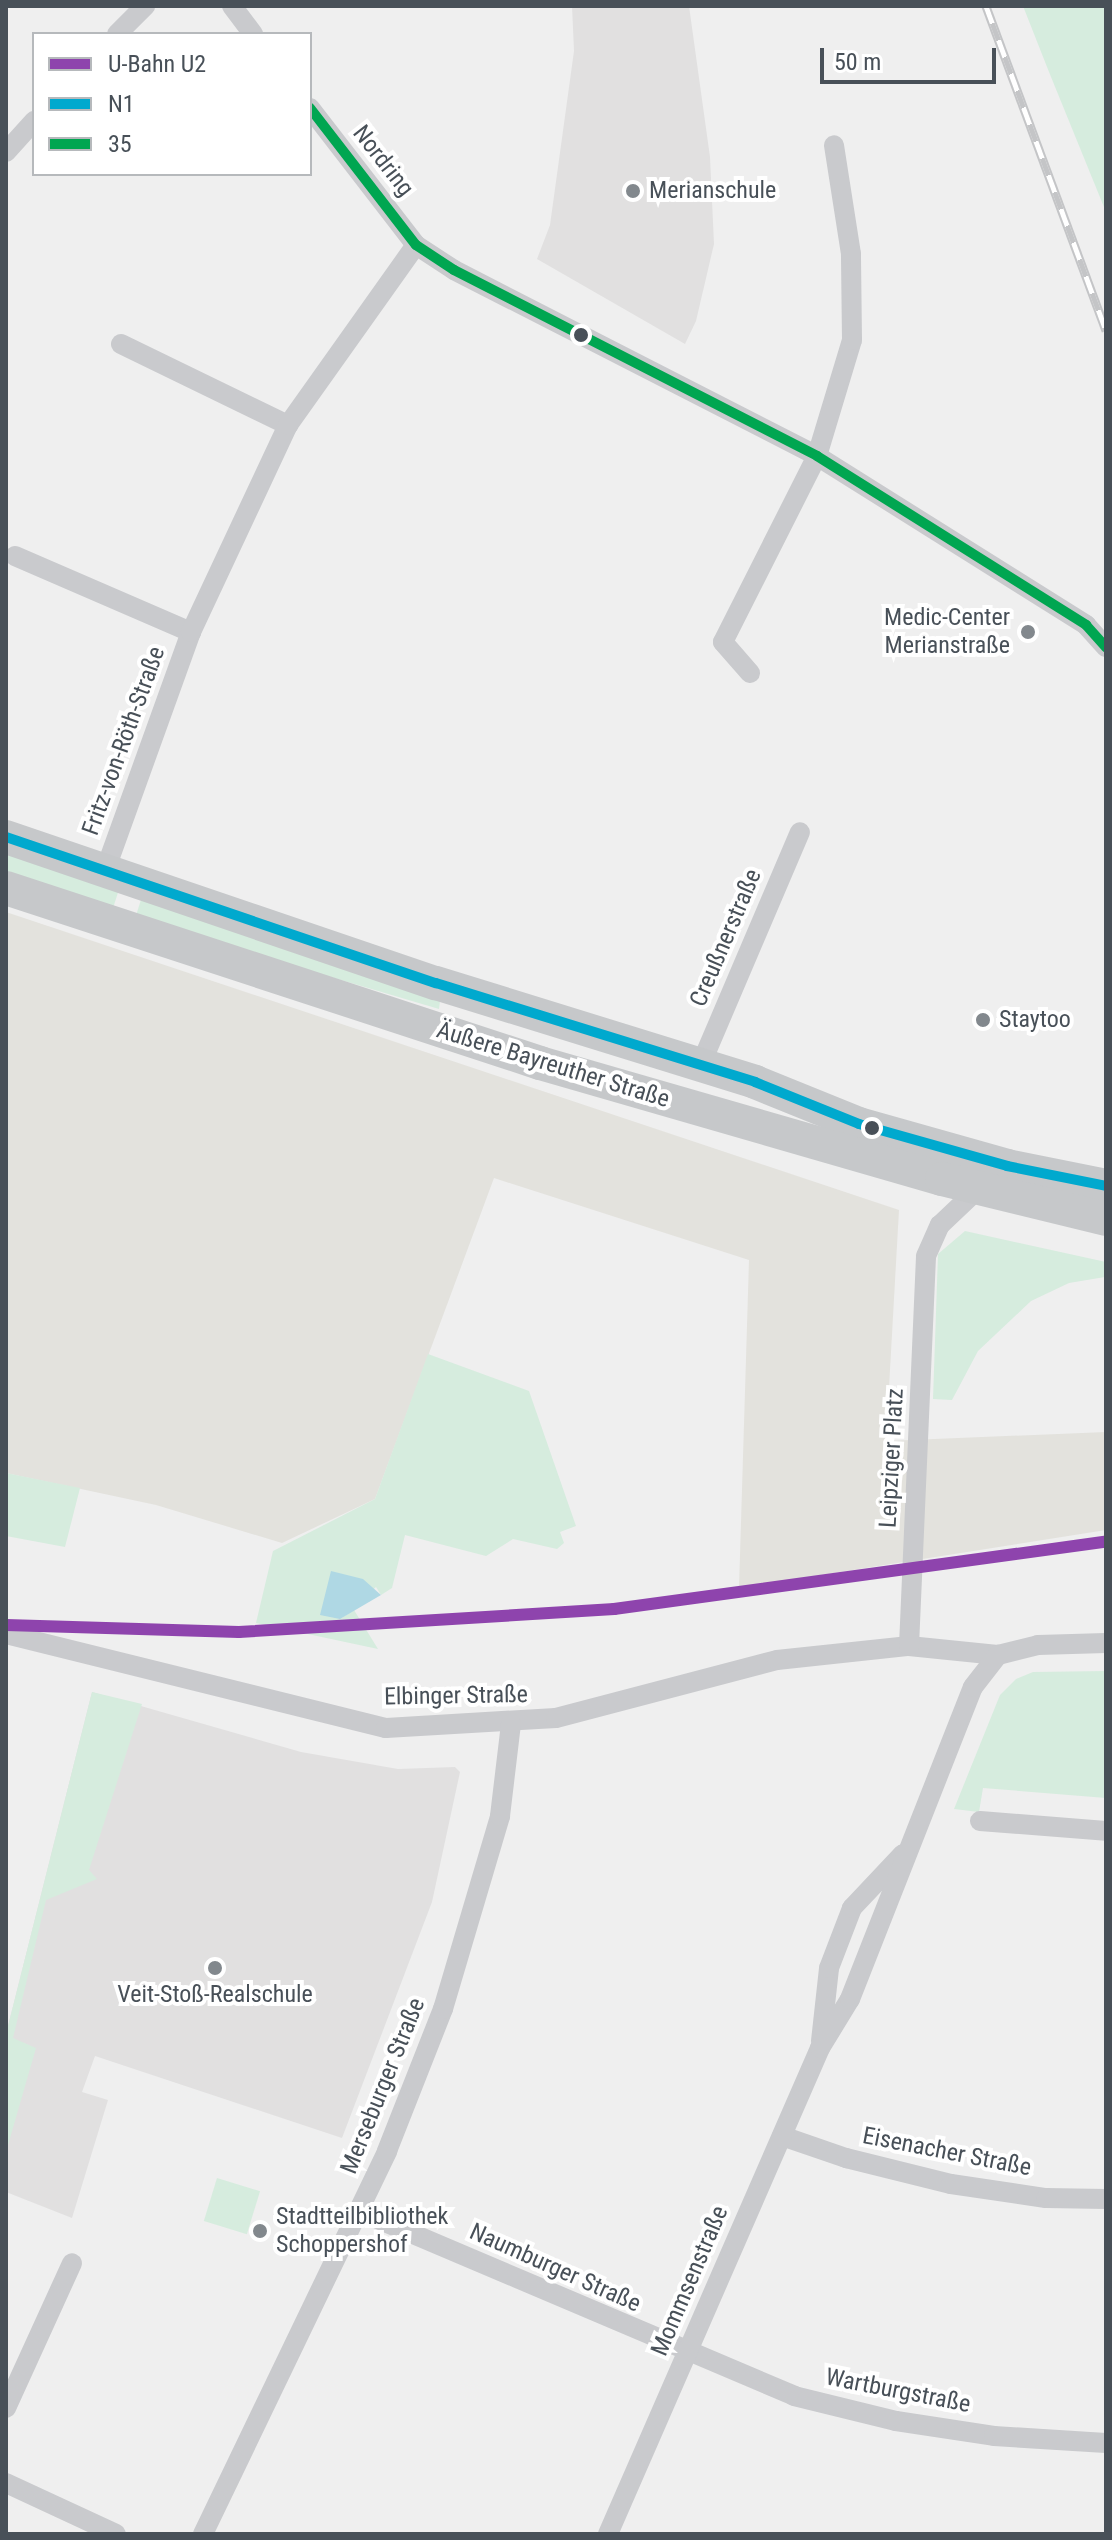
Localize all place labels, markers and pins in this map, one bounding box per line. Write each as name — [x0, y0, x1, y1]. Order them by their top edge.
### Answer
place label: Merianschule — [649, 177, 776, 205]
marker: Merianschule — [624, 182, 642, 200]
unlabelled marker — [573, 327, 589, 343]
place label: Medic-Center Merianstraße — [884, 604, 1010, 660]
marker: Medic-Center Merianstraße — [1017, 621, 1039, 643]
place label: Staytoo — [999, 1006, 1071, 1034]
marker: Staytoo — [974, 1011, 992, 1029]
unlabelled marker — [864, 1120, 880, 1136]
marker: Veit-Stoß-Realschule — [206, 1959, 224, 1977]
place label: Veit-Stoß-Realschule — [117, 1981, 313, 2009]
place label: Stadtteilbibliothek Schoppershof — [276, 2203, 448, 2259]
marker: Stadtteilbibliothek Schoppershof — [251, 2222, 269, 2240]

